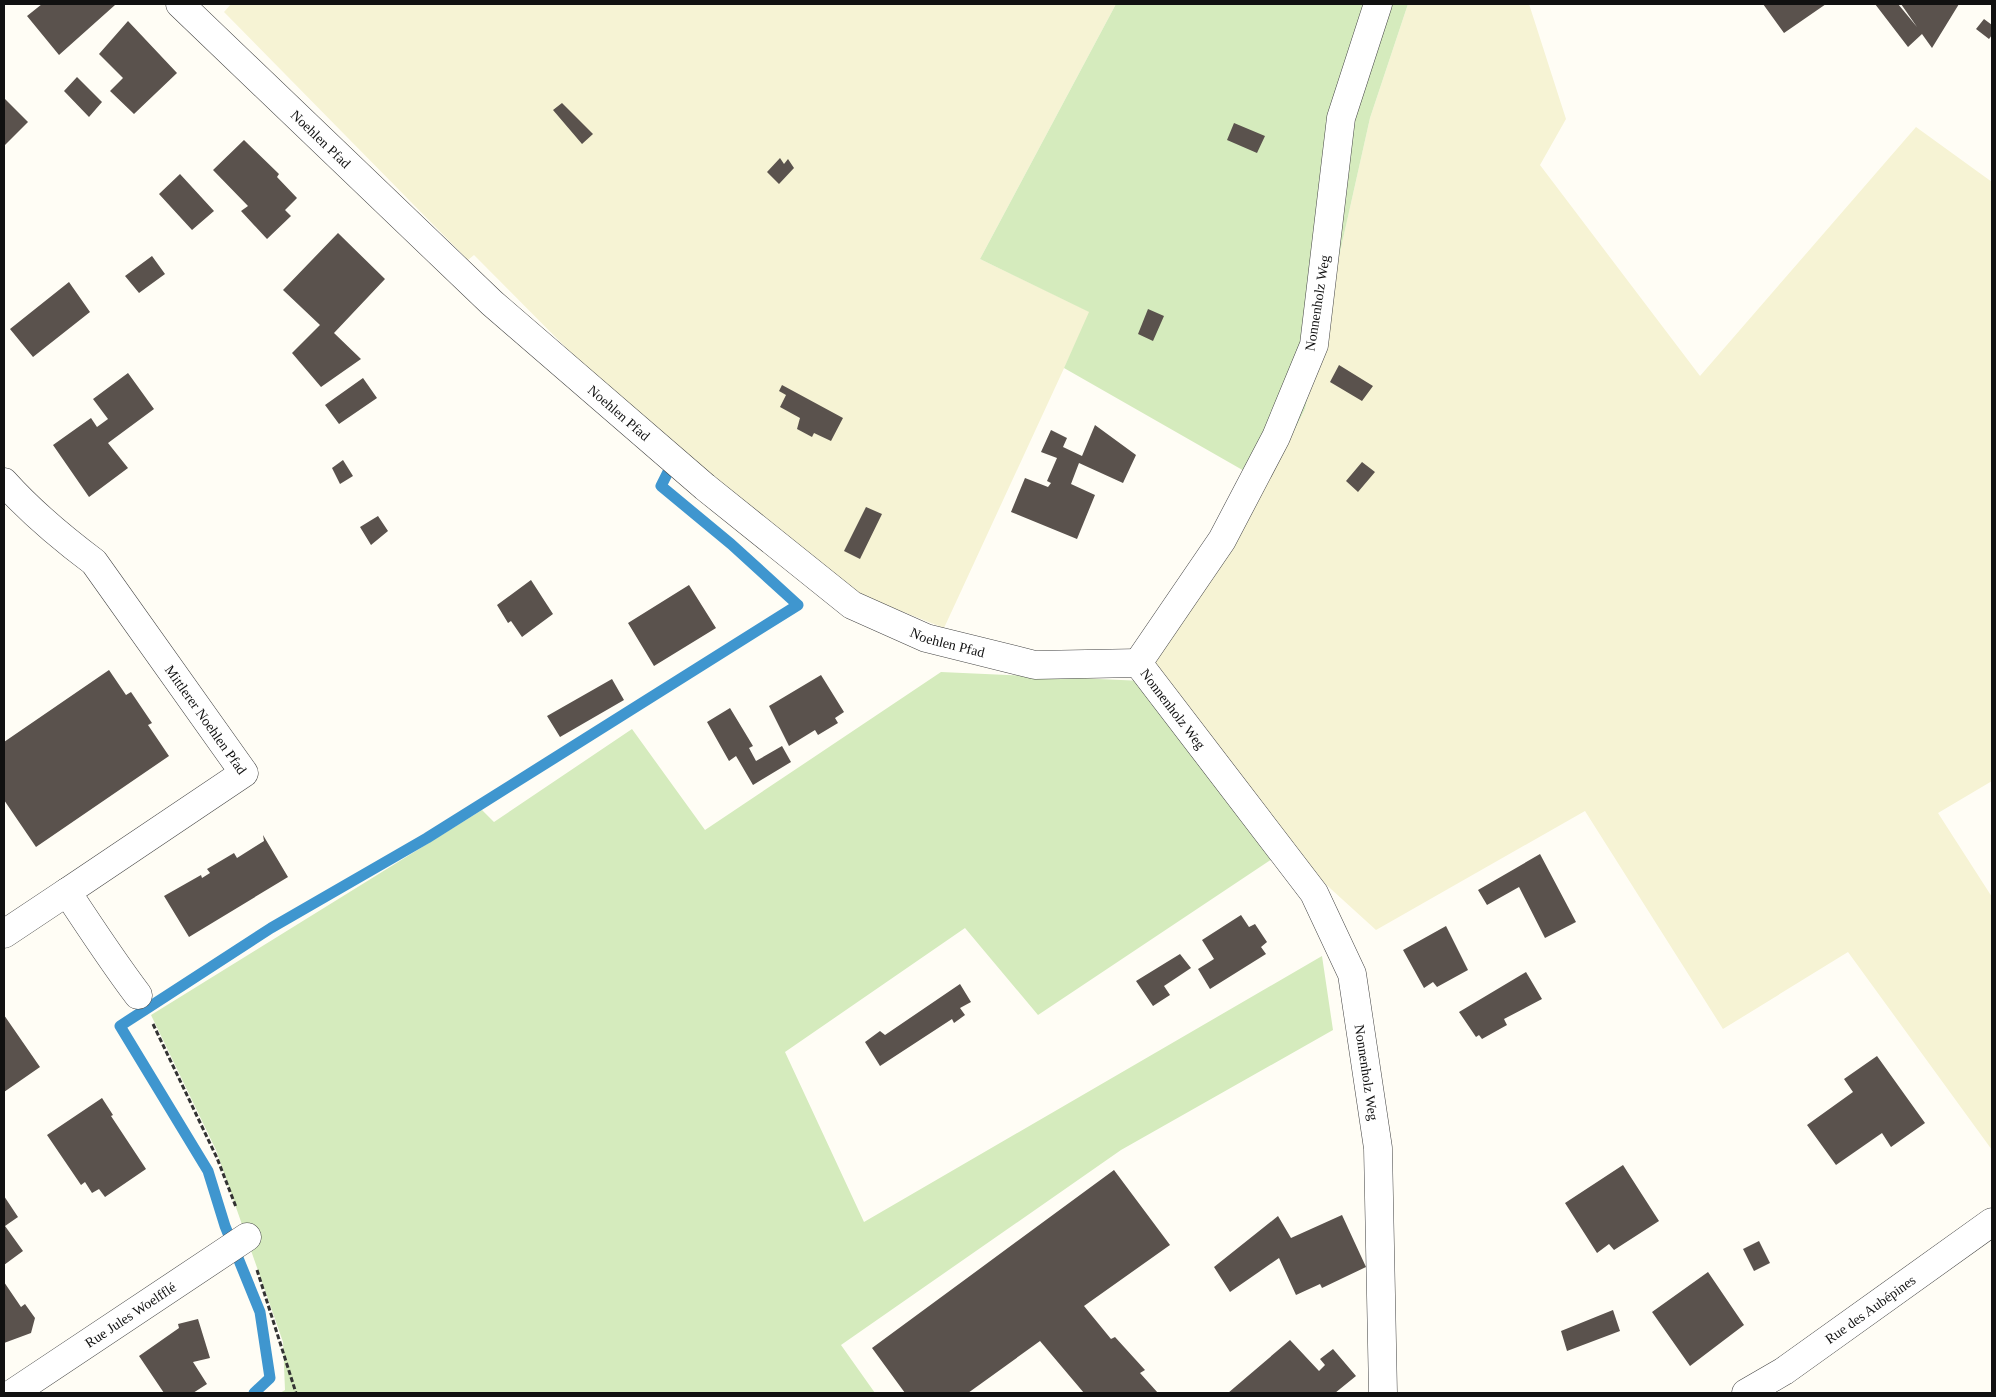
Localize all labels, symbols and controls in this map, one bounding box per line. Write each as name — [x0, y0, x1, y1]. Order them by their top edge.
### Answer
street label: Noehlen Pfad — [288, 107, 353, 171]
street label: Nonnenholz Weg — [1303, 254, 1332, 352]
street label: Noehlen Pfad — [585, 382, 653, 444]
street label: Noehlen Pfad — [908, 625, 986, 660]
street label: Mittlerer Noehlen Pfad — [162, 663, 249, 777]
street label: Nonnenholz Weg — [1137, 666, 1208, 752]
street label: Nonnenholz Weg — [1352, 1024, 1381, 1122]
street label: Rue des Aubépines — [1823, 1272, 1919, 1347]
street label: Rue Jules Woelfflé — [82, 1280, 179, 1351]

